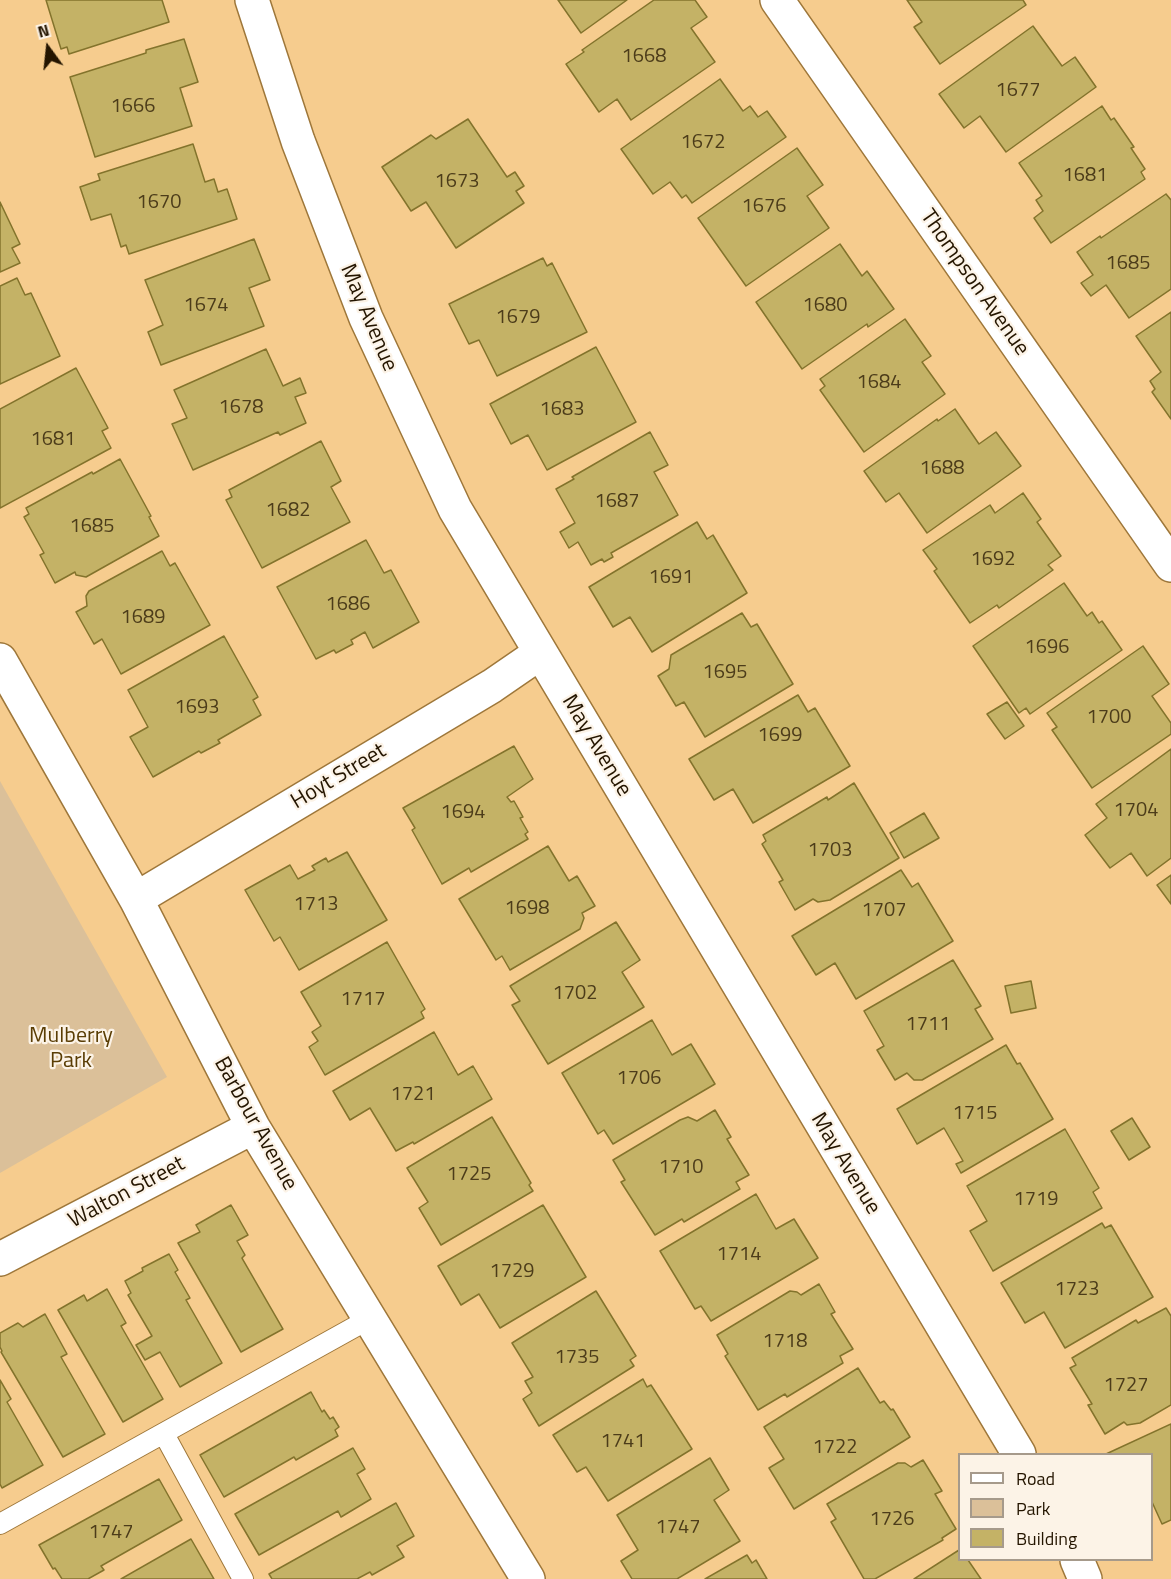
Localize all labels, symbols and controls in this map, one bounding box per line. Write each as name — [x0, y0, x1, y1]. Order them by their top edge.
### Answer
north arrow — [18, 18, 78, 78]
text: N — [35, 18, 52, 44]
house number: 1668 — [622, 45, 666, 69]
house number: 1677 — [996, 79, 1040, 103]
house number: 1666 — [111, 95, 155, 119]
house number: 1672 — [681, 131, 725, 155]
house number: 1681 — [1063, 164, 1107, 188]
house number: 1673 — [435, 170, 479, 194]
house number: 1670 — [137, 191, 181, 215]
house number: 1676 — [742, 195, 786, 219]
street label: Thompson Avenue — [914, 205, 1034, 361]
house number: 1685 — [1106, 252, 1150, 276]
street label: May Avenue — [334, 261, 402, 375]
house number: 1674 — [184, 294, 228, 318]
house number: 1680 — [803, 294, 847, 318]
house number: 1679 — [496, 306, 540, 330]
house number: 1684 — [857, 371, 901, 395]
house number: 1678 — [219, 396, 263, 420]
house number: 1683 — [540, 398, 584, 422]
house number: 1681 — [31, 428, 75, 452]
house number: 1688 — [920, 457, 964, 481]
house number: 1687 — [595, 490, 639, 514]
house number: 1682 — [266, 499, 310, 523]
house number: 1685 — [70, 515, 114, 539]
house number: 1692 — [971, 548, 1015, 572]
house number: 1691 — [649, 566, 693, 590]
house number: 1686 — [326, 593, 370, 617]
house number: 1689 — [121, 606, 165, 630]
house number: 1696 — [1025, 636, 1069, 660]
house number: 1695 — [703, 661, 747, 685]
street label: May Avenue — [555, 690, 637, 802]
house number: 1693 — [175, 696, 219, 720]
house number: 1700 — [1087, 706, 1131, 730]
house number: 1699 — [758, 724, 802, 748]
street label: Hoyt Street — [287, 738, 391, 816]
house number: 1704 — [1114, 799, 1158, 823]
house number: 1694 — [441, 801, 485, 825]
house number: 1703 — [808, 839, 852, 863]
house number: 1713 — [294, 893, 338, 917]
house number: 1698 — [505, 897, 549, 921]
house number: 1707 — [862, 899, 906, 923]
house number: 1702 — [553, 982, 597, 1006]
house number: 1717 — [341, 988, 385, 1012]
house number: 1711 — [906, 1013, 950, 1037]
park label: Mulberry Park — [29, 1024, 113, 1076]
street label: Barbour Avenue — [208, 1053, 302, 1195]
house number: 1706 — [617, 1067, 661, 1091]
house number: 1721 — [391, 1083, 435, 1107]
house number: 1715 — [953, 1102, 997, 1126]
street label: May Avenue — [804, 1108, 886, 1220]
street label: Walton Street — [64, 1151, 190, 1235]
house number: 1710 — [659, 1156, 703, 1180]
house number: 1725 — [447, 1163, 491, 1187]
house number: 1719 — [1014, 1188, 1058, 1212]
house number: 1714 — [717, 1243, 761, 1267]
house number: 1729 — [490, 1260, 534, 1284]
house number: 1723 — [1055, 1278, 1099, 1302]
house number: 1718 — [763, 1330, 807, 1354]
house number: 1735 — [555, 1346, 599, 1370]
house number: 1727 — [1104, 1374, 1148, 1398]
house number: 1741 — [601, 1430, 645, 1454]
house number: 1722 — [813, 1436, 857, 1460]
legend — [958, 1453, 1153, 1561]
text: Road — [1016, 1465, 1055, 1492]
text: Park — [1016, 1495, 1050, 1522]
house number: 1726 — [870, 1508, 914, 1532]
house number: 1747 — [656, 1516, 700, 1540]
house number: 1747 — [89, 1521, 133, 1545]
text: Building — [1016, 1525, 1077, 1552]

